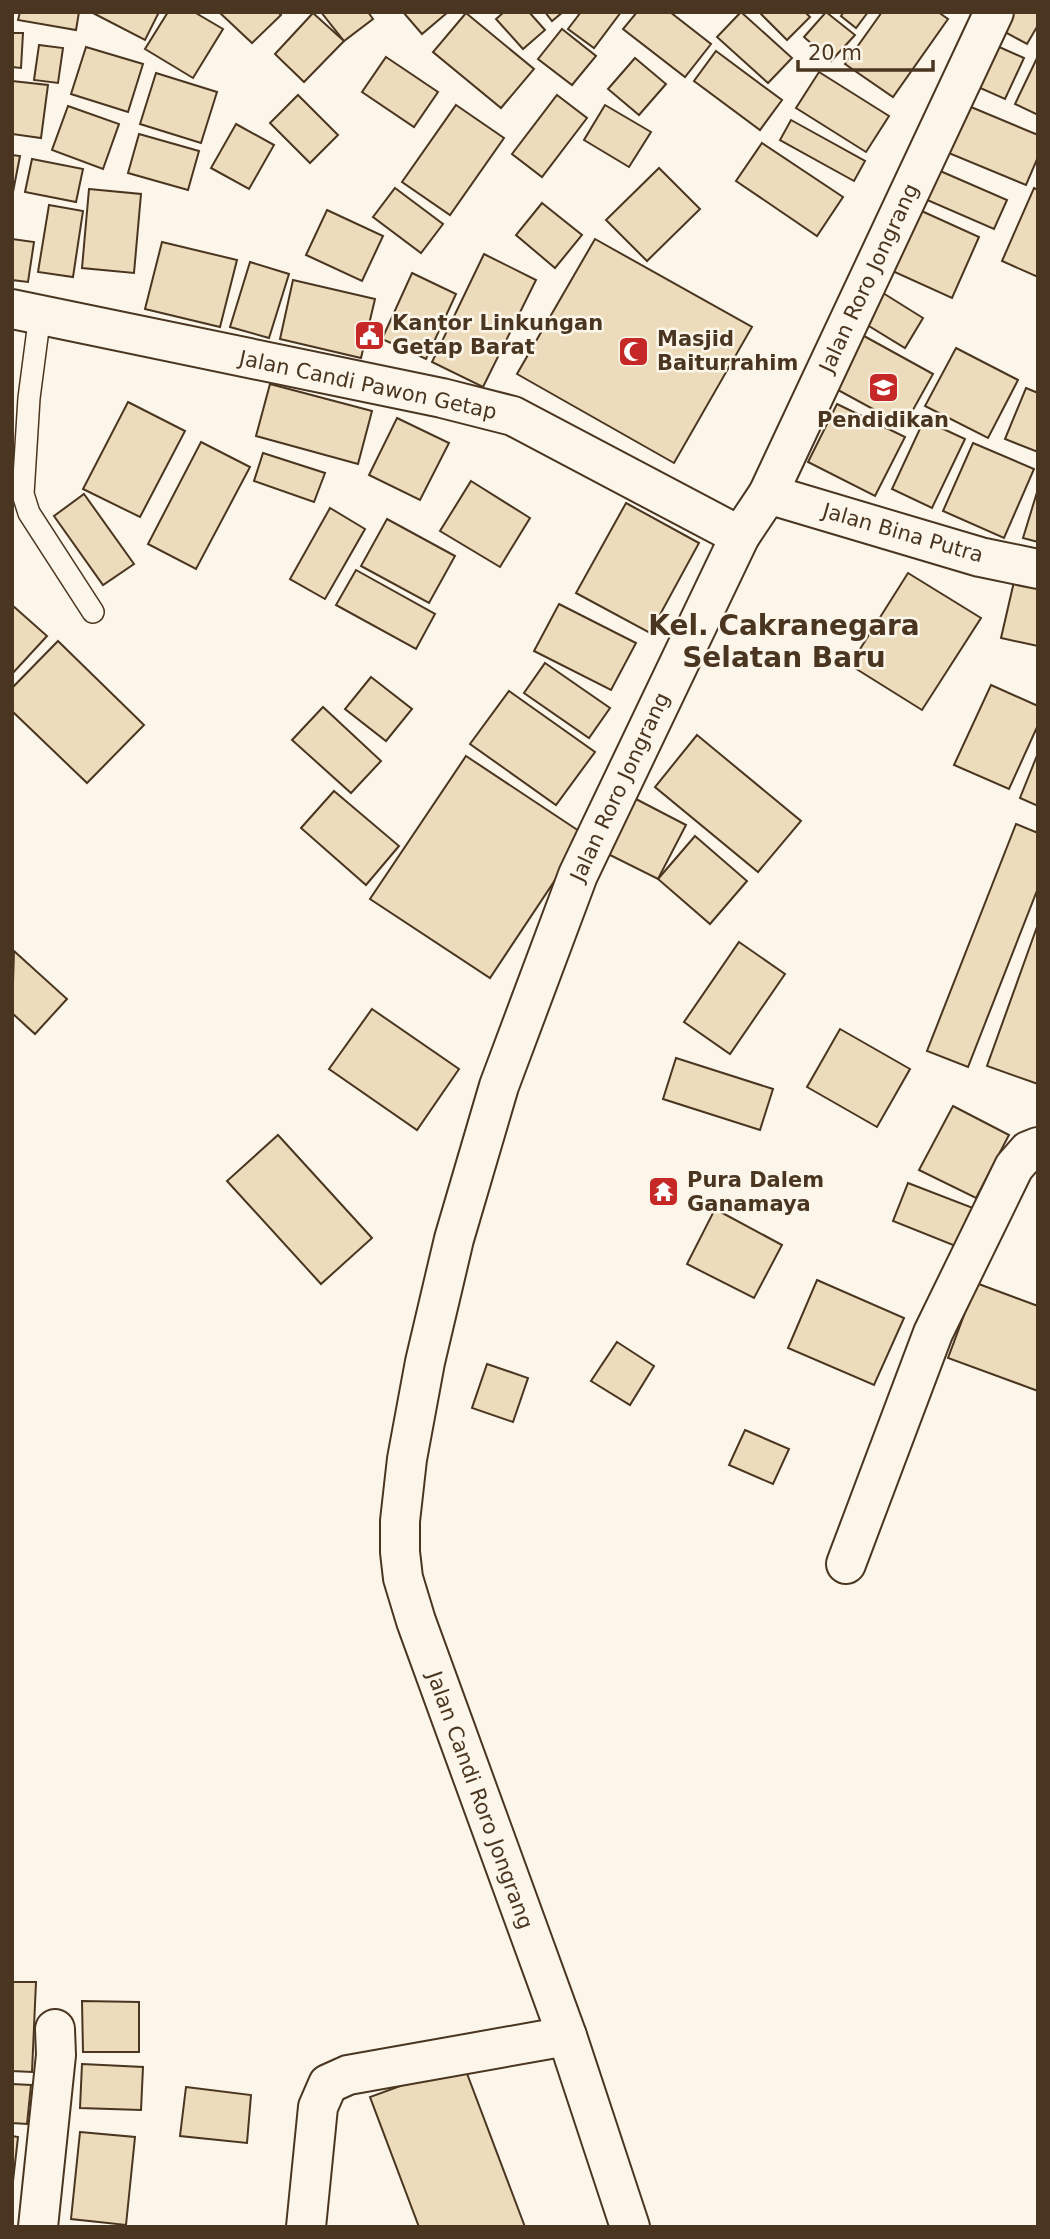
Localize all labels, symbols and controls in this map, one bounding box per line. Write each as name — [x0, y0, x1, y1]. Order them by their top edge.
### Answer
scale bar — [798, 28, 933, 72]
text: 20 m — [808, 41, 862, 65]
street label: Jalan Roro Jongrang — [814, 180, 923, 378]
place label: Kantor Linkungan Getap Barat — [392, 311, 603, 359]
public building icon: Kantor Linkungan Getap Barat — [352, 318, 386, 352]
place label: Masjid Baiturrahim — [657, 327, 798, 375]
mosque icon: Masjid Baiturrahim — [617, 334, 651, 368]
street label: Jalan Candi Pawon Getap — [235, 346, 499, 424]
school or university icon: Pendidikan — [866, 371, 900, 405]
place label: Pendidikan — [817, 408, 949, 432]
street label: Jalan Bina Putra — [818, 498, 986, 567]
district label: Kel. Cakranegara Selatan Baru — [648, 609, 920, 674]
street label: Jalan Roro Jongrang — [565, 689, 674, 887]
place label: Pura Dalem Ganamaya — [687, 1168, 824, 1216]
temple icon: Pura Dalem Ganamaya — [647, 1175, 681, 1209]
street label: Jalan Candi Roro Jongrang — [421, 1666, 538, 1932]

